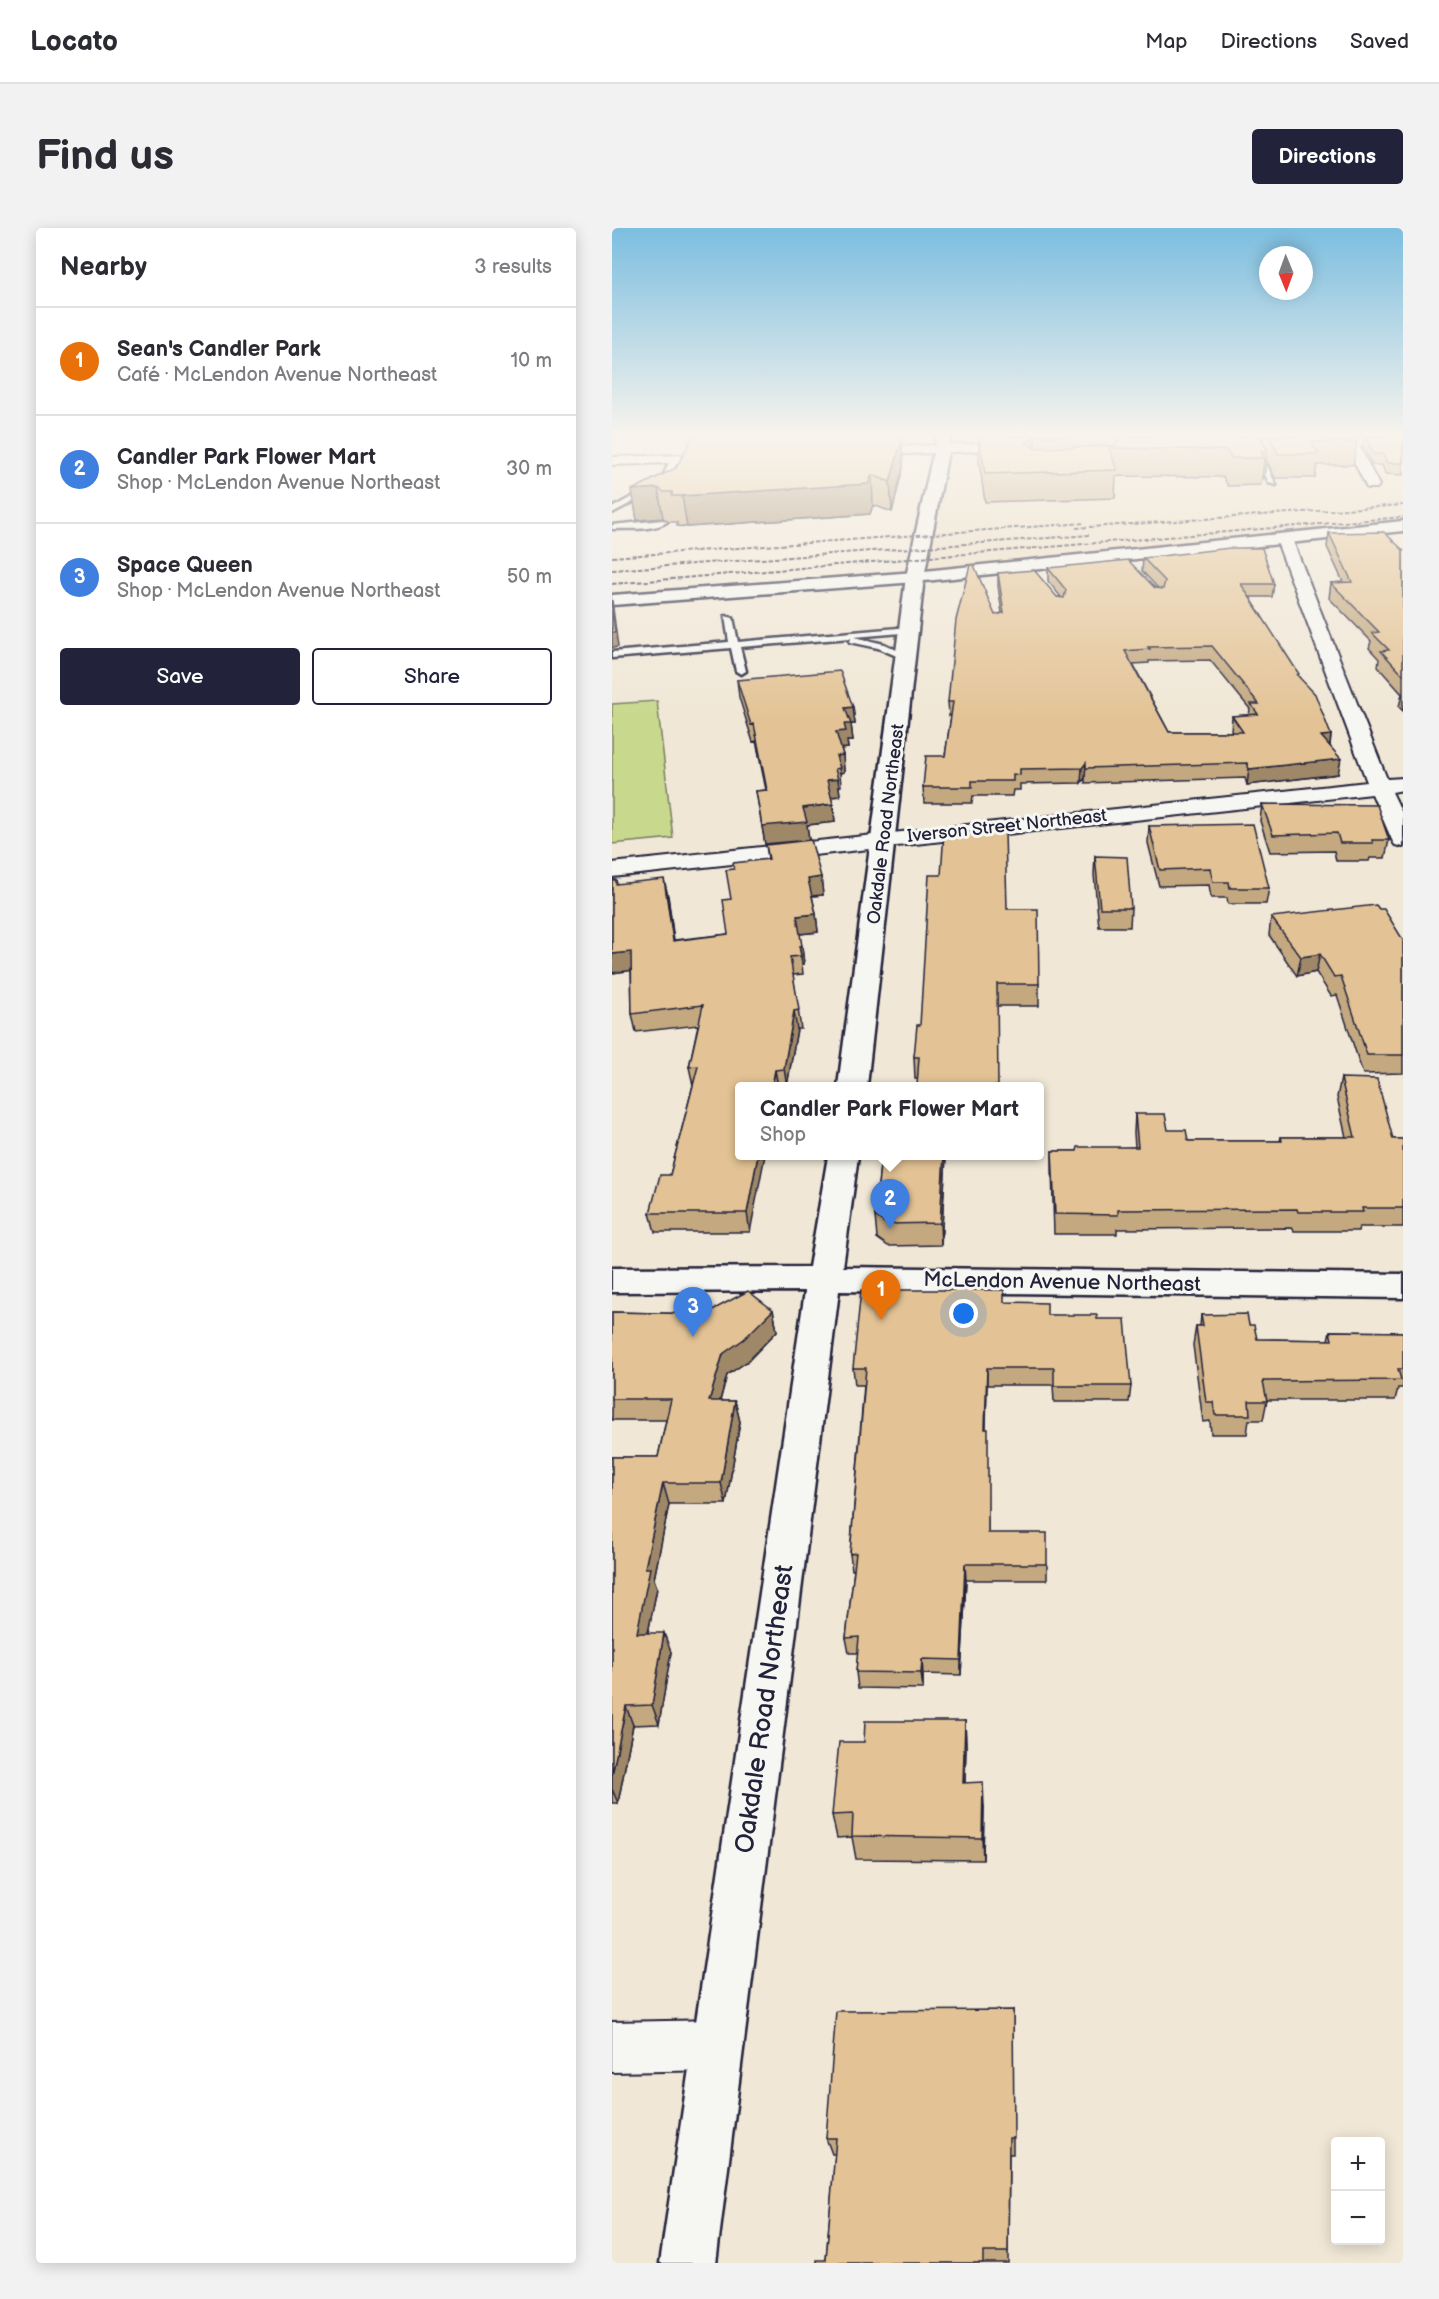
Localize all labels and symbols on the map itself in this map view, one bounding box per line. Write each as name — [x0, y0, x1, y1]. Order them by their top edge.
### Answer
north arrow — [1259, 246, 1313, 300]
street label: Oakdale Road Northeast — [863, 722, 909, 925]
street label: Iverson Street Northeast — [906, 805, 1108, 847]
pin: 2 — [870, 1180, 910, 1229]
street label: McLendon Avenue Northeast — [923, 1267, 1201, 1297]
pin: 1 — [862, 1270, 900, 1320]
pin: 3 — [674, 1288, 712, 1337]
your location — [949, 1299, 978, 1328]
street label: Oakdale Road Northeast — [729, 1563, 801, 1855]

